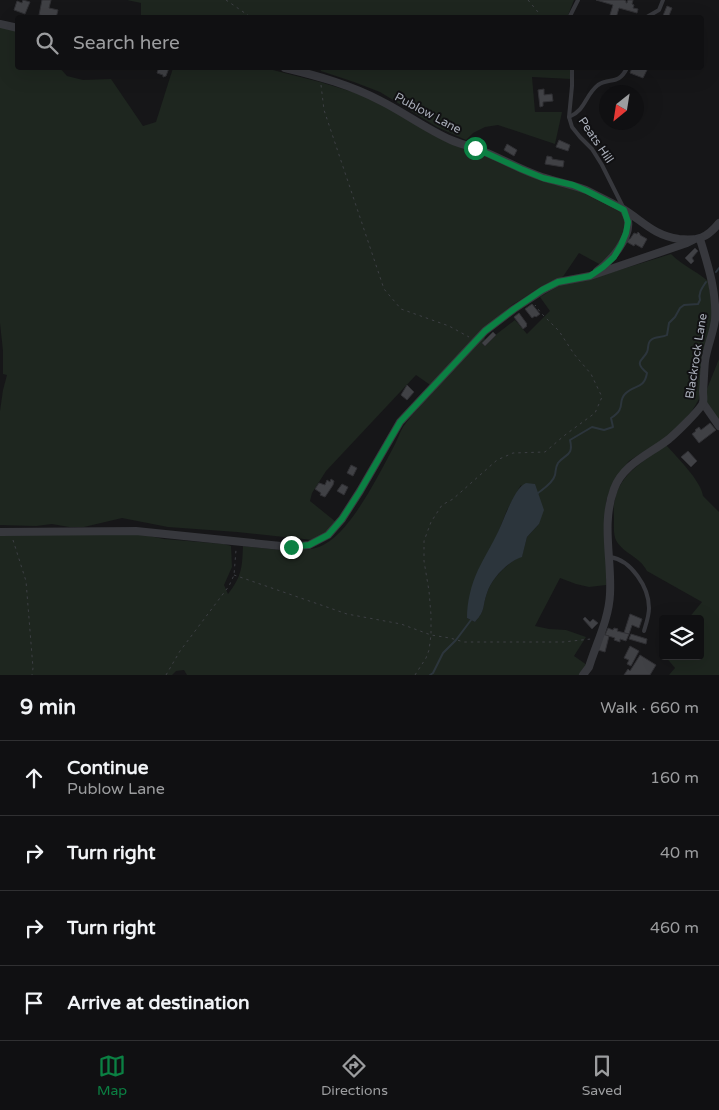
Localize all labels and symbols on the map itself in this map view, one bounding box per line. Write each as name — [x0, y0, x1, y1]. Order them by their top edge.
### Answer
north arrow — [599, 85, 644, 130]
street label: Publow Lane — [392, 90, 464, 137]
street label: Peats Hill — [575, 114, 617, 166]
route start — [464, 137, 487, 160]
street label: Blackrock Lane — [682, 312, 710, 400]
route end — [280, 536, 303, 559]

